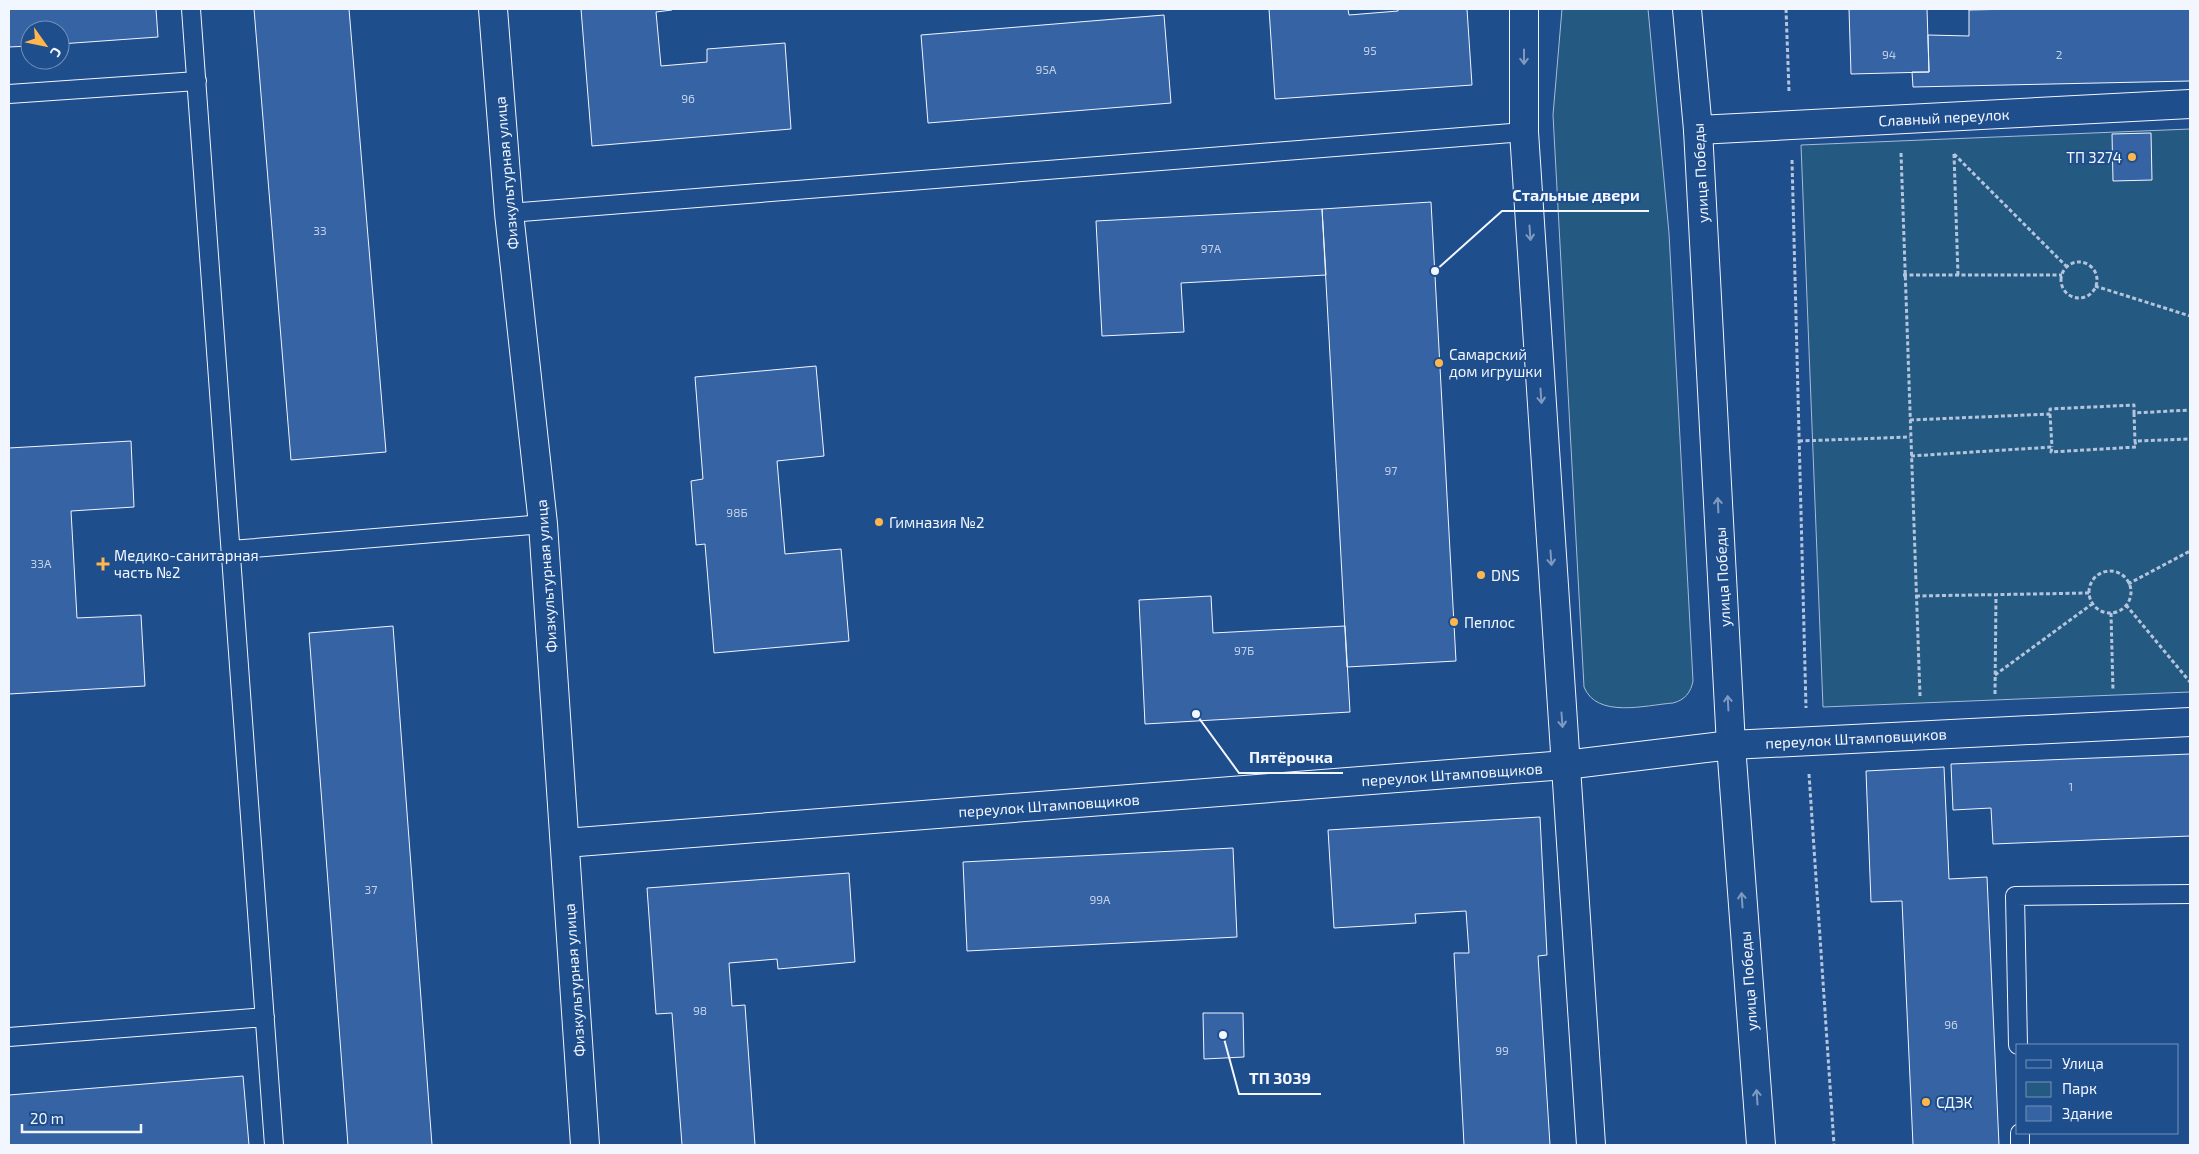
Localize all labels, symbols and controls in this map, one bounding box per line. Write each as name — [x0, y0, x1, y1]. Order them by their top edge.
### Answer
north arrow — [20, 20, 70, 70]
house number: 95 — [1363, 43, 1377, 57]
text: С — [47, 44, 66, 60]
house number: 94 — [1882, 47, 1896, 61]
house number: 2 — [2056, 47, 2063, 61]
one-way arrow — [1519, 49, 1529, 65]
house number: 95А — [1036, 62, 1057, 76]
house number: 96 — [681, 91, 695, 105]
street label: Физкультурная улица — [490, 96, 523, 250]
street label: Славный переулок — [1878, 105, 2010, 130]
street label: улица Победы — [1688, 123, 1713, 223]
place label: ТП 3274 — [2066, 148, 2122, 166]
marker: ТП 3274 — [2126, 151, 2138, 163]
callout: Стальные двери — [1502, 180, 1649, 211]
text: Стальные двери — [1512, 185, 1640, 204]
house number: 33 — [313, 223, 327, 237]
one-way arrow — [1526, 225, 1535, 241]
house number: 97А — [1201, 241, 1222, 255]
place label: Самарский дом игрушки — [1449, 345, 1542, 381]
marker: Самарский дом игрушки — [1433, 357, 1445, 369]
one-way arrow — [1536, 387, 1545, 403]
house number: 97 — [1384, 463, 1398, 477]
one-way arrow — [1713, 498, 1722, 514]
street label: Физкультурная улица — [532, 499, 561, 653]
house number: 98Б — [726, 505, 748, 519]
place label: Гимназия №2 — [889, 513, 984, 531]
marker: Гимназия №2 — [873, 516, 885, 528]
street label: улица Победы — [1710, 527, 1735, 627]
place label: Медико-санитарная часть №2 — [114, 546, 259, 581]
one-way arrow — [1547, 549, 1556, 565]
house number: 33А — [31, 556, 52, 570]
marker: Медико-санитарная часть №2 — [96, 557, 110, 571]
place label: DNS — [1491, 566, 1520, 584]
marker: DNS — [1475, 569, 1487, 581]
place label: Пеплос — [1464, 613, 1515, 631]
marker: Пеплос — [1448, 616, 1460, 628]
house number: 97Б — [1234, 643, 1254, 657]
one-way arrow — [1724, 695, 1733, 711]
one-way arrow — [1557, 712, 1566, 728]
street label: переулок Штамповщиков — [1765, 724, 1947, 753]
callout: Пятёрочка — [1239, 742, 1343, 773]
text: Пятёрочка — [1249, 747, 1333, 766]
street label: переулок Штамповщиков — [1361, 759, 1543, 790]
house number: 1 — [2069, 779, 2073, 793]
street label: переулок Штамповщиков — [958, 790, 1140, 821]
house number: 37 — [365, 882, 377, 896]
house number: 99А — [1089, 892, 1111, 906]
one-way arrow — [1738, 892, 1747, 908]
street label: Физкультурная улица — [560, 903, 589, 1057]
street label: улица Победы — [1736, 930, 1761, 1032]
house number: 98 — [693, 1003, 707, 1017]
house number: 96 — [1944, 1017, 1958, 1031]
house number: 99 — [1495, 1043, 1509, 1057]
legend — [2016, 1044, 2179, 1134]
text: Улица — [2062, 1054, 2104, 1072]
callout: ТП 3039 — [1239, 1063, 1321, 1094]
text: ТП 3039 — [1249, 1068, 1311, 1087]
text: Парк — [2062, 1079, 2097, 1097]
one-way arrow — [1752, 1089, 1762, 1105]
place label: СДЭК — [1936, 1093, 1973, 1111]
marker: СДЭК — [1920, 1096, 1932, 1108]
scale bar — [22, 1102, 141, 1134]
text: Здание — [2062, 1104, 2113, 1122]
text: 20 m — [30, 1109, 64, 1127]

